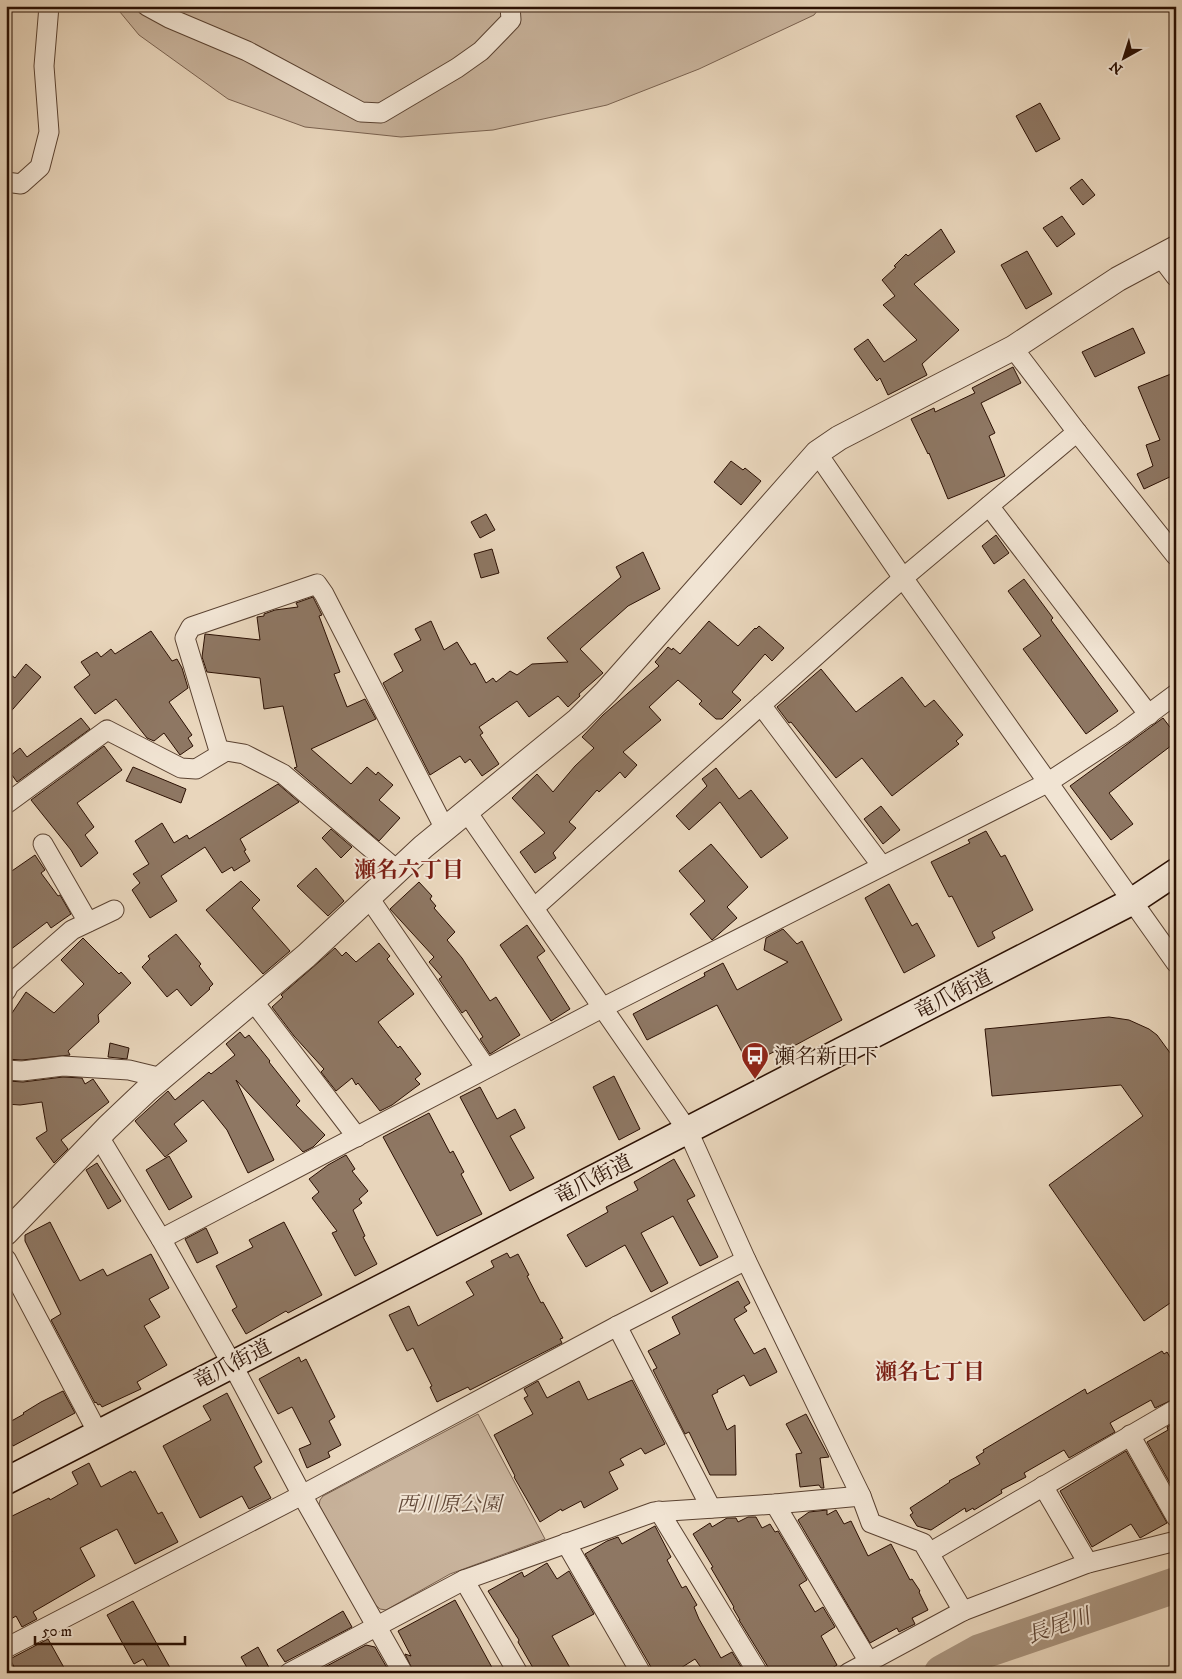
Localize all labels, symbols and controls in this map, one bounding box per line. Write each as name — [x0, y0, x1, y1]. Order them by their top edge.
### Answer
north arrow — [1100, 32, 1150, 82]
text: N — [1106, 56, 1127, 78]
district label: 瀬名六丁目 — [354, 857, 464, 884]
street label: 竜爪街道 — [910, 964, 997, 1026]
bus stop icon: 瀬名新田下 — [740, 1041, 770, 1080]
place label: 瀬名新田下 — [774, 1044, 879, 1070]
street label: 竜爪街道 — [550, 1149, 637, 1211]
street label: 竜爪街道 — [189, 1334, 276, 1396]
district label: 瀬名七丁目 — [875, 1359, 985, 1386]
park label: 西川原公園 — [397, 1492, 504, 1518]
water label: 長尾川 — [1023, 1602, 1096, 1650]
scale bar — [35, 1614, 185, 1646]
text: 50 m — [42, 1622, 72, 1641]

